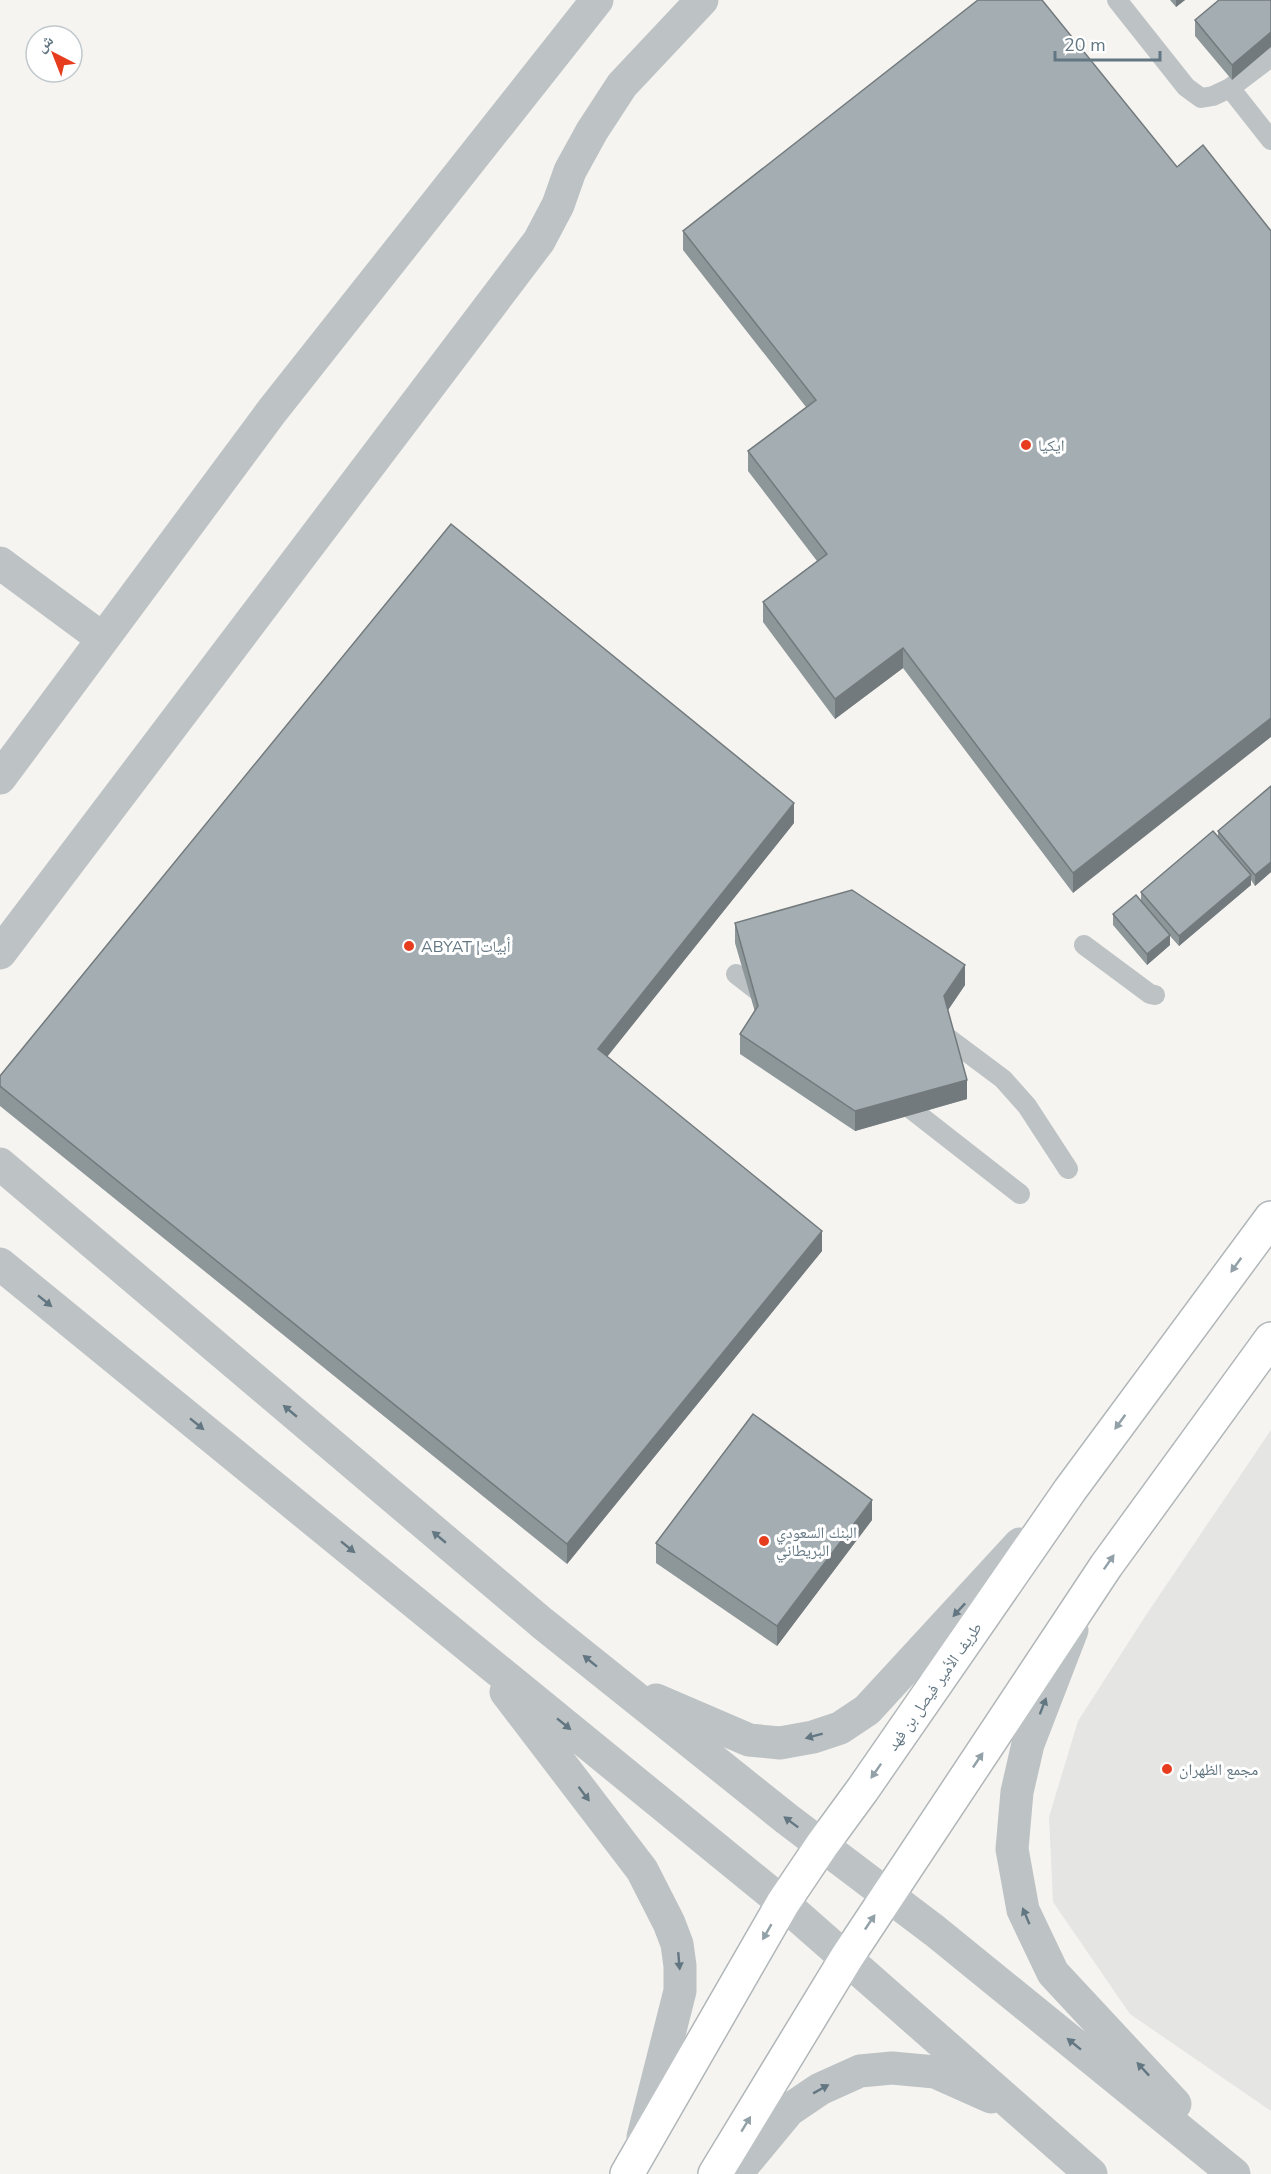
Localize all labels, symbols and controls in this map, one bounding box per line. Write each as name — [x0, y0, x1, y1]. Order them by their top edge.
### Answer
north arrow — [24, 24, 84, 84]
scale bar — [1055, 24, 1160, 62]
text: ش — [31, 30, 58, 57]
text: 20 m — [1064, 33, 1106, 57]
place label: ايكيا — [1038, 435, 1064, 457]
marker: ايكيا — [1019, 438, 1033, 452]
place label: ABYAT |أبيات — [421, 936, 511, 958]
marker: ABYAT |أبيات — [402, 939, 416, 953]
one-way arrow — [1230, 1256, 1242, 1272]
one-way arrow — [38, 1294, 53, 1307]
one-way arrow — [282, 1404, 298, 1417]
one-way arrow — [1115, 1414, 1127, 1429]
one-way arrow — [189, 1418, 204, 1430]
place label: البنك السعودي البريطاني — [776, 1522, 857, 1563]
one-way arrow — [431, 1530, 447, 1543]
marker: البنك السعودي البريطاني — [757, 1534, 771, 1548]
one-way arrow — [340, 1541, 356, 1554]
one-way arrow — [1103, 1555, 1115, 1571]
one-way arrow — [952, 1603, 966, 1618]
street label: طريف الأمير فيصل بن فهد — [882, 1618, 987, 1755]
one-way arrow — [582, 1655, 597, 1667]
one-way arrow — [1038, 1696, 1048, 1714]
one-way arrow — [556, 1717, 572, 1730]
one-way arrow — [805, 1731, 823, 1741]
one-way arrow — [972, 1752, 983, 1768]
place label: مجمع الظهران — [1179, 1759, 1258, 1781]
one-way arrow — [870, 1762, 882, 1778]
marker: مجمع الظهران — [1160, 1762, 1174, 1776]
one-way arrow — [578, 1786, 590, 1802]
one-way arrow — [783, 1816, 799, 1828]
one-way arrow — [1021, 1906, 1031, 1924]
one-way arrow — [864, 1914, 875, 1930]
one-way arrow — [761, 1924, 772, 1940]
one-way arrow — [674, 1952, 684, 1971]
one-way arrow — [1066, 2038, 1082, 2051]
one-way arrow — [1136, 2062, 1150, 2077]
one-way arrow — [813, 2084, 830, 2094]
one-way arrow — [740, 2116, 751, 2132]

